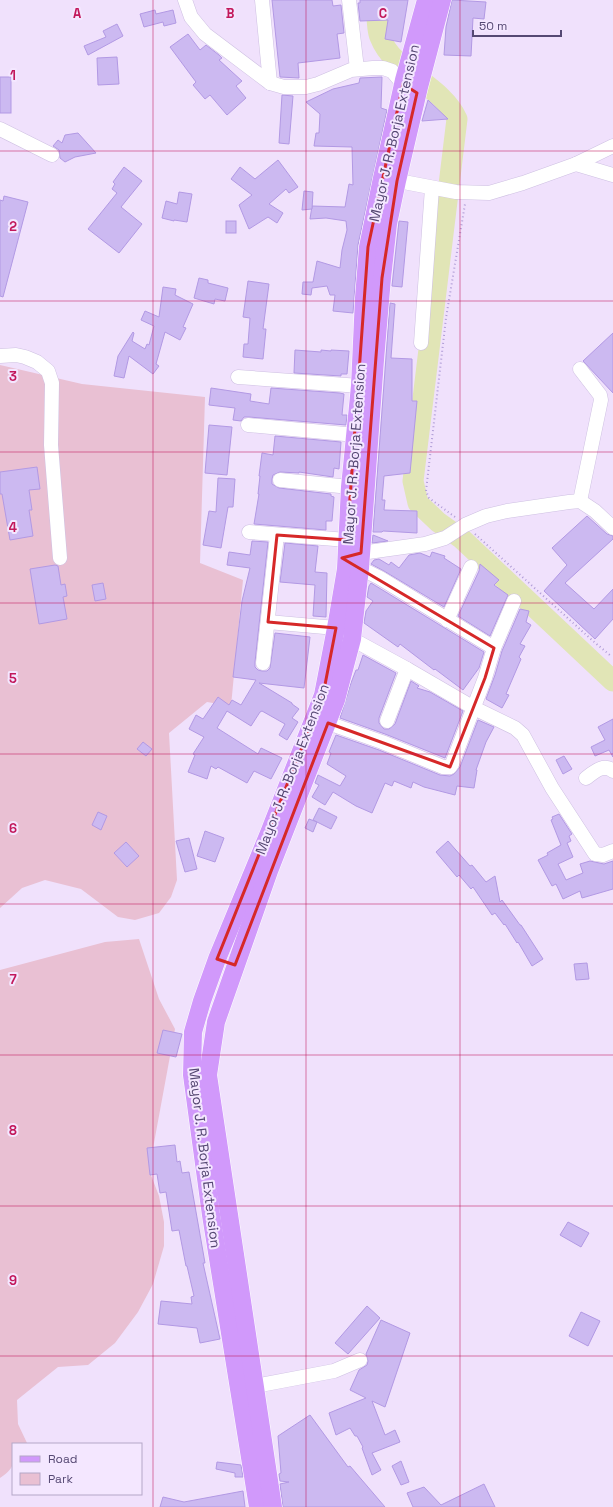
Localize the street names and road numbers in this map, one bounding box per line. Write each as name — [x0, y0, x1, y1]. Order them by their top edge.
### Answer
street label: Mayor J. R. Borja Extension — [365, 43, 423, 223]
street label: Mayor J. R. Borja Extension — [339, 363, 369, 545]
street label: Mayor J. R. Borja Extension — [251, 681, 333, 857]
street label: Mayor J. R. Borja Extension — [185, 1067, 225, 1249]

